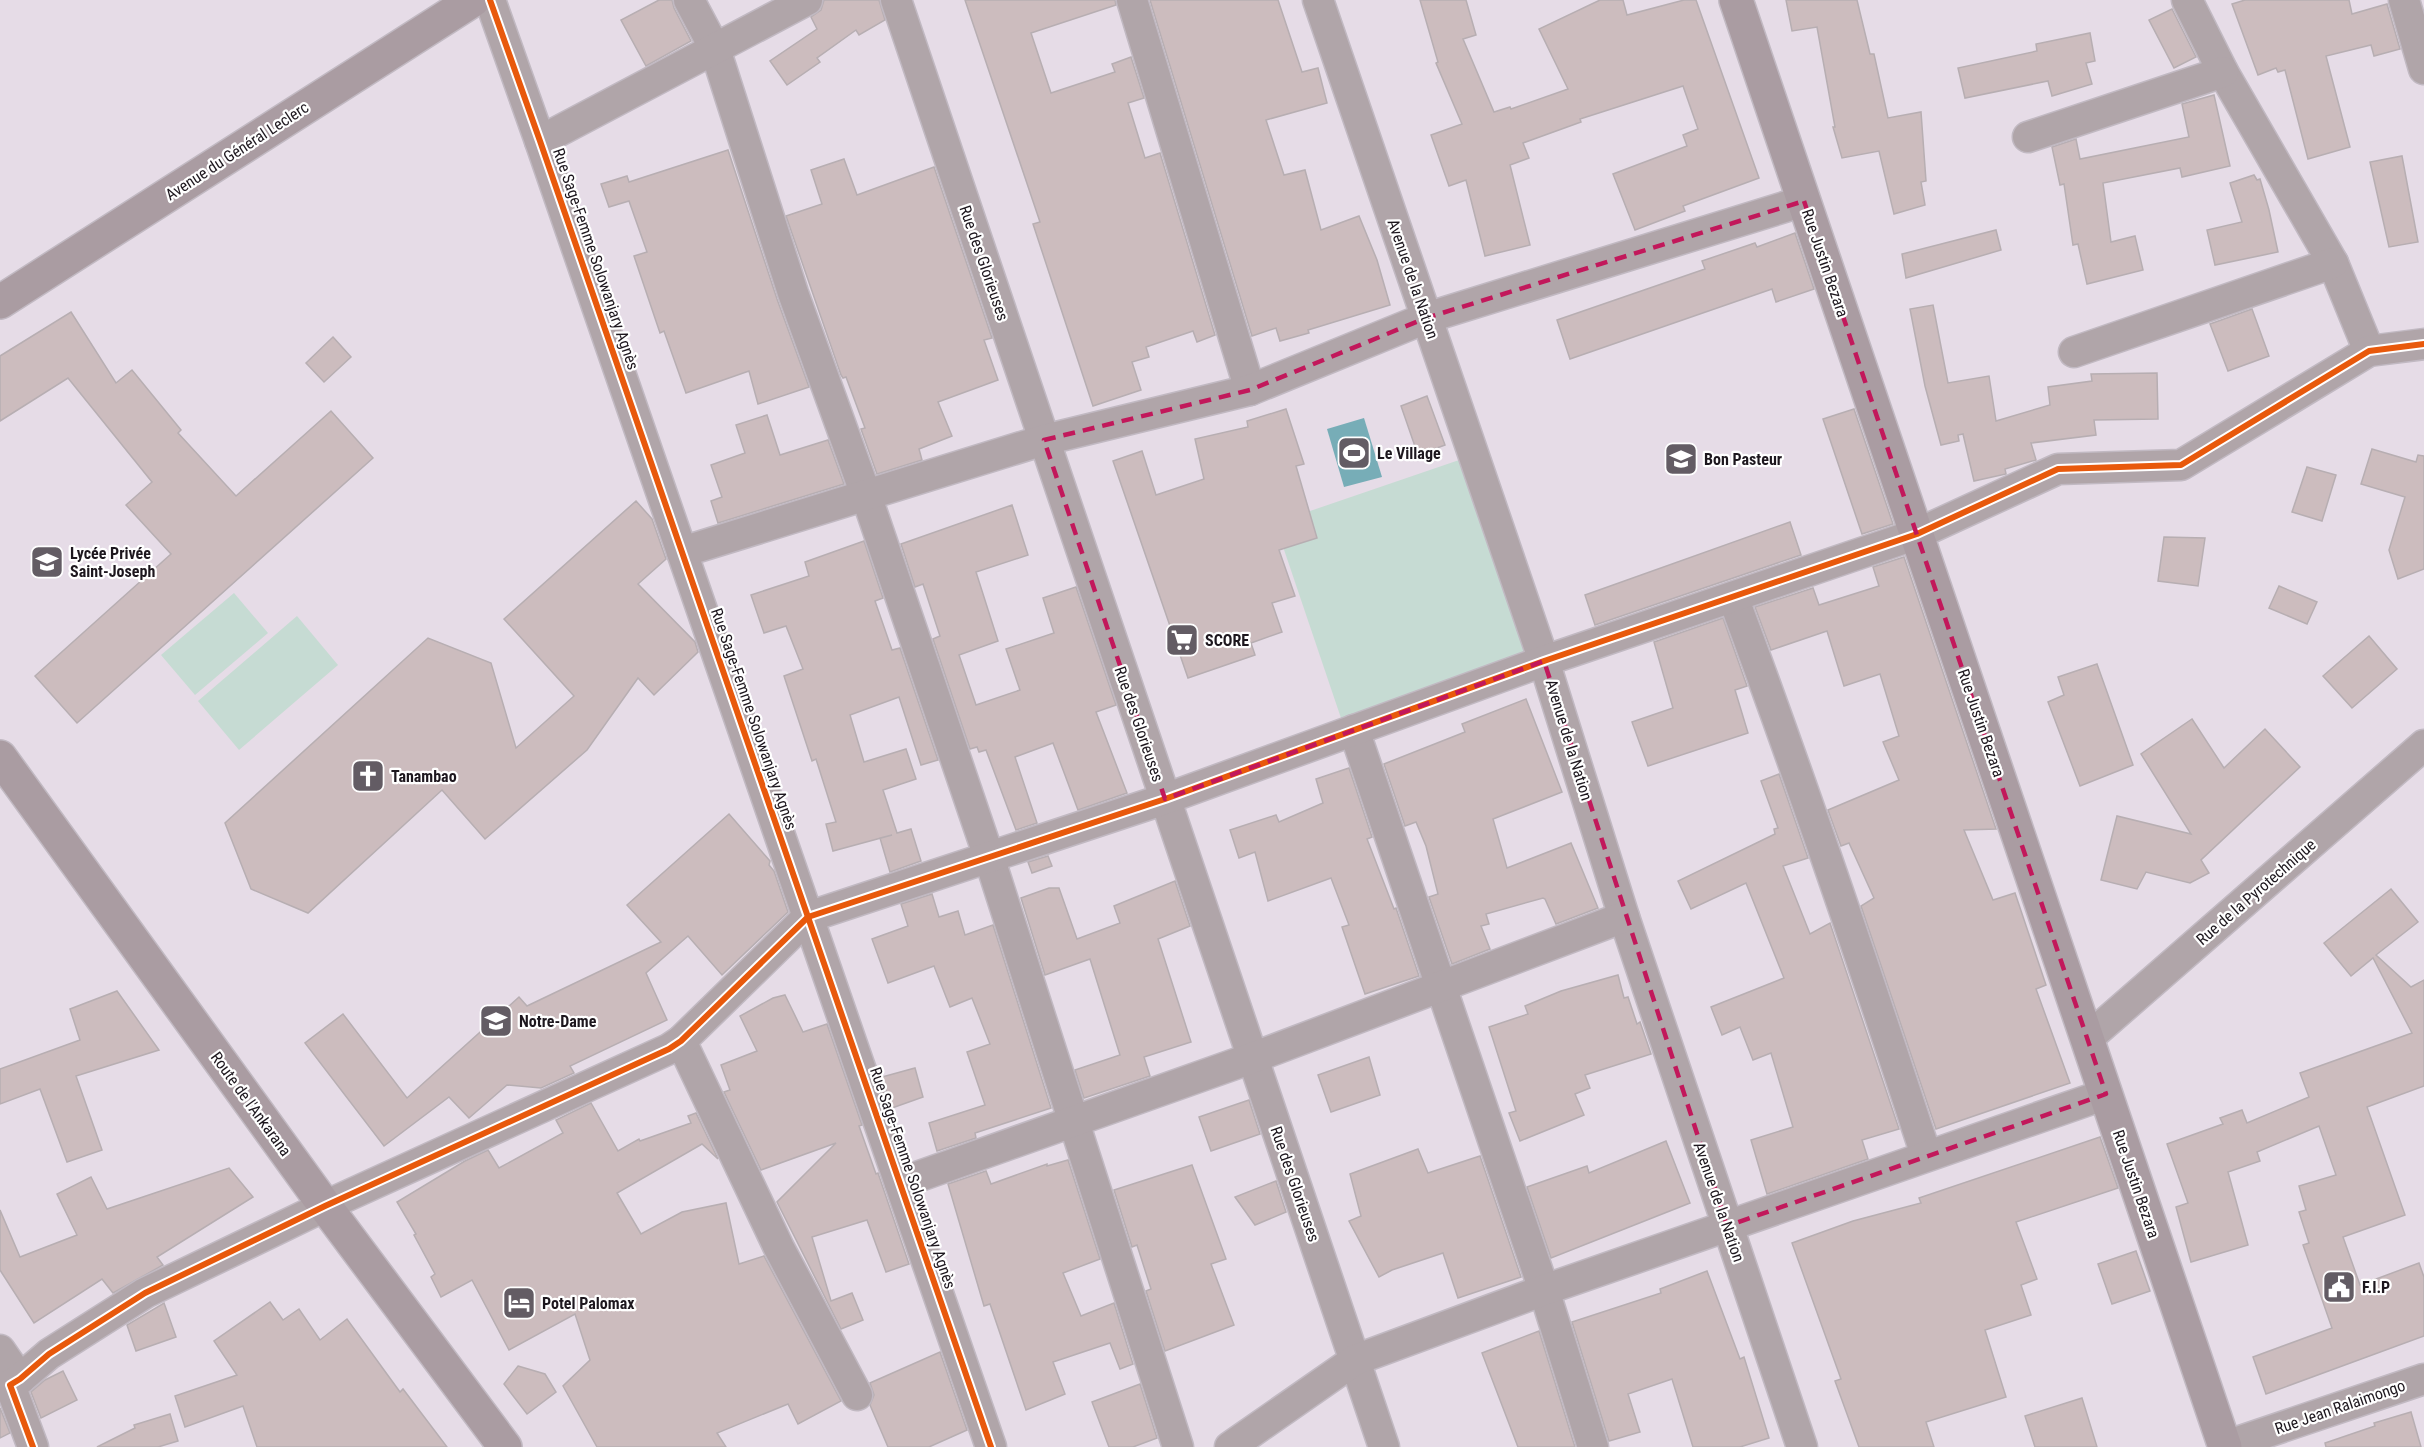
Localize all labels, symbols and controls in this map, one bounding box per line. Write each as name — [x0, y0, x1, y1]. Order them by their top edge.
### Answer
street label: Avenue du Général Leclerc — [162, 98, 312, 204]
street label: Rue Sage-Femme Solowanjary Agnès — [549, 146, 643, 372]
street label: Rue des Glorieuses — [955, 203, 1013, 323]
street label: Rue Justin Bezara — [1798, 206, 1852, 320]
street label: Avenue de la Nation — [1384, 217, 1442, 341]
sports icon: Le Village — [1336, 435, 1372, 471]
school or university icon: Bon Pasteur — [1663, 441, 1699, 477]
place label: Le Village — [1377, 444, 1441, 463]
place label: Bon Pasteur — [1704, 450, 1782, 469]
school or university icon: Lycée Privée Saint-Joseph — [29, 544, 65, 580]
place label: Lycée Privée Saint-Joseph — [70, 544, 155, 581]
street label: Rue Sage-Femme Solowanjary Agnès — [707, 606, 801, 832]
supermarket icon: SCORE — [1164, 622, 1200, 658]
place label: SCORE — [1205, 631, 1249, 650]
street label: Rue des Glorieuses — [1110, 664, 1168, 784]
street label: Rue Justin Bezara — [1954, 666, 2008, 780]
street label: Avenue de la Nation — [1542, 677, 1596, 803]
church icon: Tanambao — [350, 758, 386, 794]
place label: Tanambao — [391, 767, 457, 786]
street label: Rue de la Pyrotechnique — [2192, 835, 2320, 949]
school or university icon: Notre-Dame — [478, 1003, 514, 1039]
place label: Notre-Dame — [519, 1012, 597, 1031]
street label: Route de l'Ankarana — [207, 1048, 295, 1160]
street label: Rue Sage-Femme Solowanjary Agnès — [866, 1065, 960, 1291]
street label: Rue des Glorieuses — [1266, 1124, 1324, 1244]
street label: Rue Justin Bezara — [2109, 1127, 2163, 1241]
street label: Avenue de la Nation — [1690, 1140, 1748, 1264]
public building icon: F.I.P — [2321, 1269, 2357, 1305]
place label: F.I.P — [2362, 1278, 2390, 1297]
hotel icon: Potel Palomax — [501, 1285, 537, 1321]
place label: Potel Palomax — [542, 1294, 635, 1313]
street label: Rue Jean Ralaimongo — [2272, 1376, 2408, 1438]

